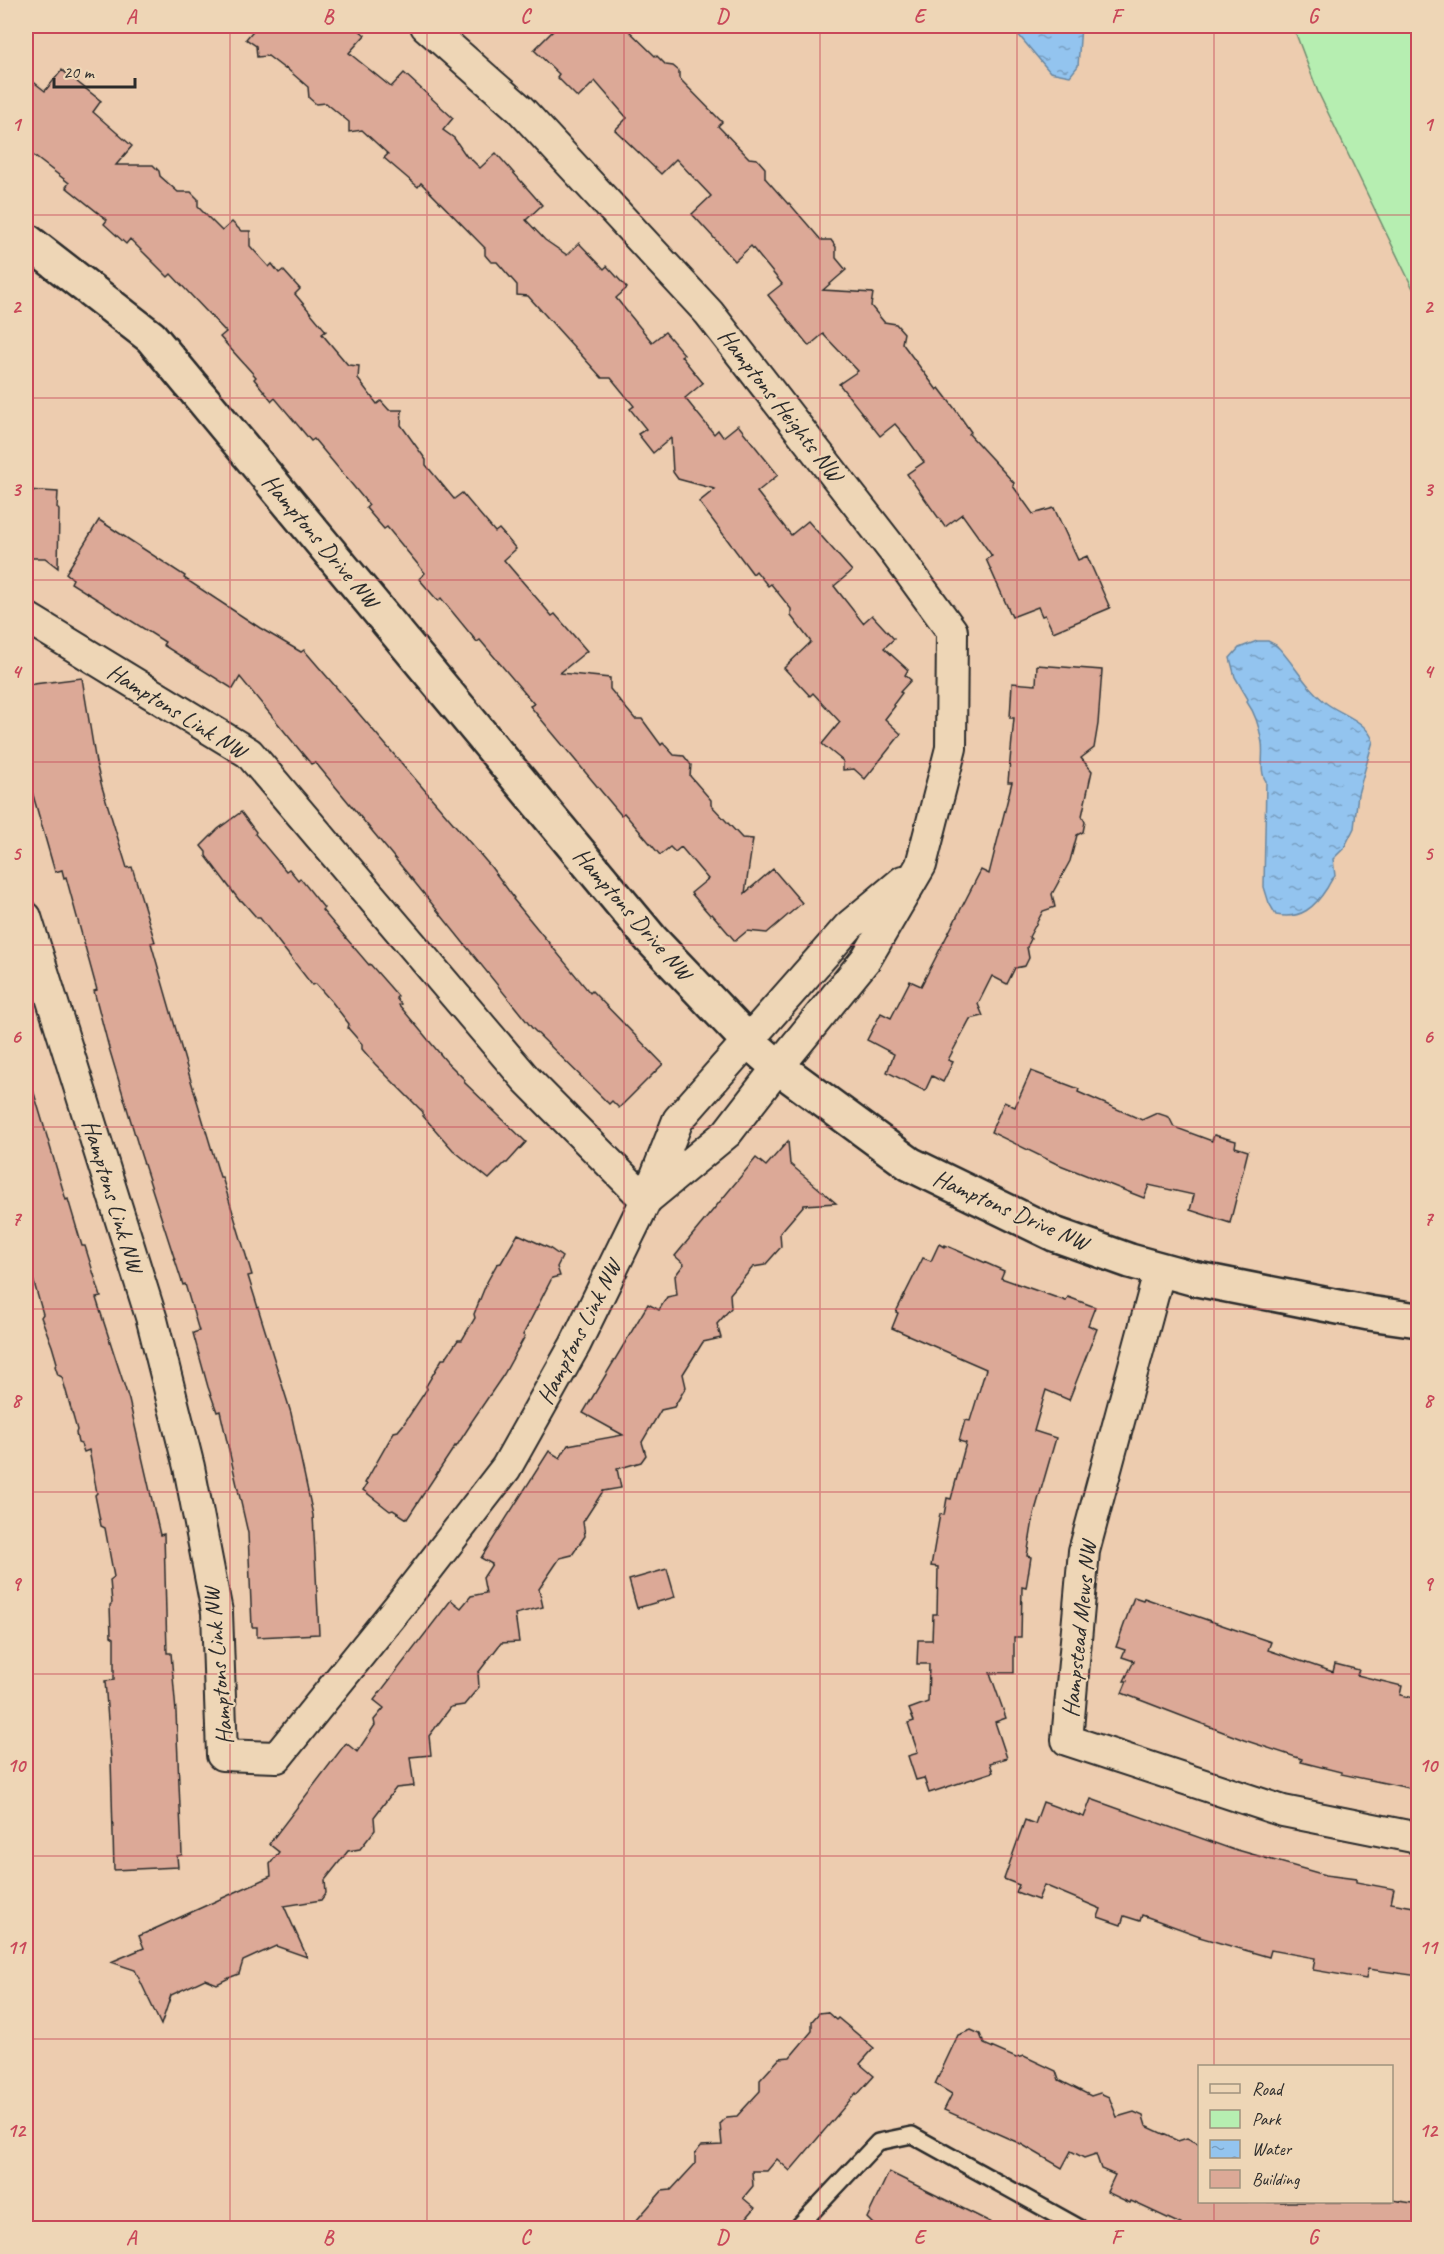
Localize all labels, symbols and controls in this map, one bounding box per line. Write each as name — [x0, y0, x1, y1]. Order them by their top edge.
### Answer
text: A — [126, 4, 138, 29]
text: B — [323, 4, 335, 29]
text: C — [520, 4, 532, 29]
text: D — [716, 4, 730, 29]
text: E — [914, 4, 928, 29]
text: F — [1111, 4, 1125, 29]
text: G — [1308, 4, 1321, 29]
scale bar — [54, 51, 135, 89]
text: 20 m — [63, 61, 96, 83]
text: 1 — [12, 112, 23, 137]
text: 1 — [1424, 112, 1435, 137]
text: 2 — [12, 294, 23, 319]
text: 2 — [1424, 294, 1435, 319]
street label: Hamptons Heights NW — [712, 322, 852, 490]
street label: Hamptons Drive NW — [256, 468, 388, 617]
text: 3 — [12, 477, 23, 502]
text: 3 — [1424, 477, 1435, 502]
street label: Hamptons Link NW — [102, 656, 254, 767]
text: 4 — [12, 659, 24, 684]
text: 4 — [1424, 659, 1436, 684]
text: 5 — [12, 841, 23, 866]
street label: Hamptons Drive NW — [567, 841, 701, 989]
text: 5 — [1424, 841, 1435, 866]
text: 6 — [11, 1024, 22, 1049]
text: 6 — [1423, 1024, 1434, 1049]
street label: Hamptons Link NW — [76, 1116, 151, 1279]
street label: Hamptons Drive NW — [929, 1162, 1096, 1259]
text: 7 — [12, 1206, 23, 1231]
text: 7 — [1424, 1206, 1435, 1231]
street label: Hamptons Link NW — [530, 1252, 630, 1409]
text: 8 — [12, 1388, 24, 1413]
text: 8 — [1424, 1388, 1436, 1413]
street label: Hampstead Mews NW — [1055, 1537, 1103, 1719]
text: 9 — [12, 1571, 23, 1596]
text: 9 — [1424, 1571, 1435, 1596]
street label: Hamptons Link NW — [196, 1583, 240, 1746]
text: 10 — [7, 1753, 27, 1778]
text: 10 — [1419, 1753, 1439, 1778]
text: 11 — [7, 1935, 27, 1960]
text: 11 — [1419, 1935, 1439, 1960]
legend — [1198, 2065, 1393, 2203]
text: Road — [1252, 2078, 1285, 2100]
text: Park — [1252, 2108, 1282, 2130]
text: 12 — [7, 2118, 27, 2143]
text: 12 — [1419, 2118, 1439, 2143]
text: Water — [1252, 2138, 1293, 2160]
text: Building — [1252, 2168, 1301, 2190]
text: A — [126, 2225, 138, 2250]
text: B — [323, 2225, 335, 2250]
text: C — [520, 2225, 532, 2250]
text: D — [716, 2225, 730, 2250]
text: E — [914, 2225, 928, 2250]
text: F — [1111, 2225, 1125, 2250]
text: G — [1308, 2225, 1321, 2250]

